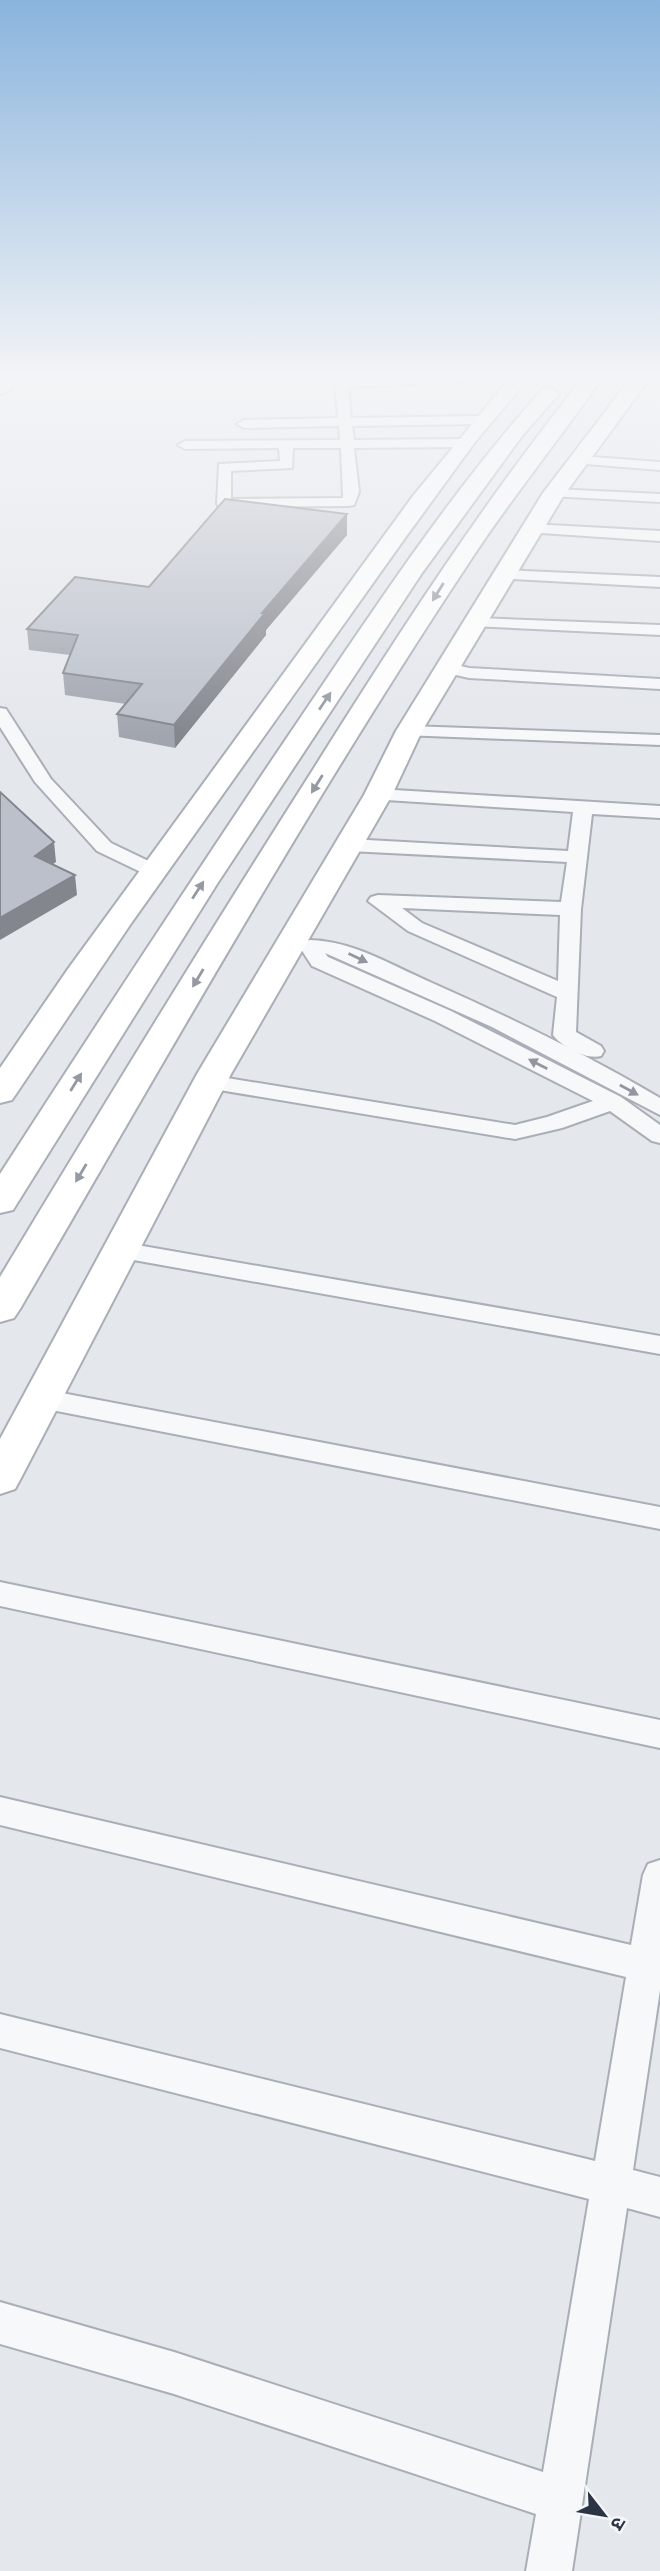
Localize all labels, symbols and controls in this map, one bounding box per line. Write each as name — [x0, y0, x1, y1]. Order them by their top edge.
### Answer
one-way arrow — [431, 582, 444, 601]
one-way arrow — [318, 692, 331, 711]
one-way arrow — [310, 775, 323, 794]
one-way arrow — [191, 881, 204, 900]
one-way arrow — [348, 953, 369, 964]
one-way arrow — [191, 969, 204, 988]
one-way arrow — [528, 1058, 548, 1070]
one-way arrow — [69, 1073, 82, 1092]
one-way arrow — [619, 1084, 639, 1096]
one-way arrow — [75, 1164, 87, 1183]
north arrow — [569, 2480, 639, 2550]
text: उ — [604, 2512, 632, 2535]

